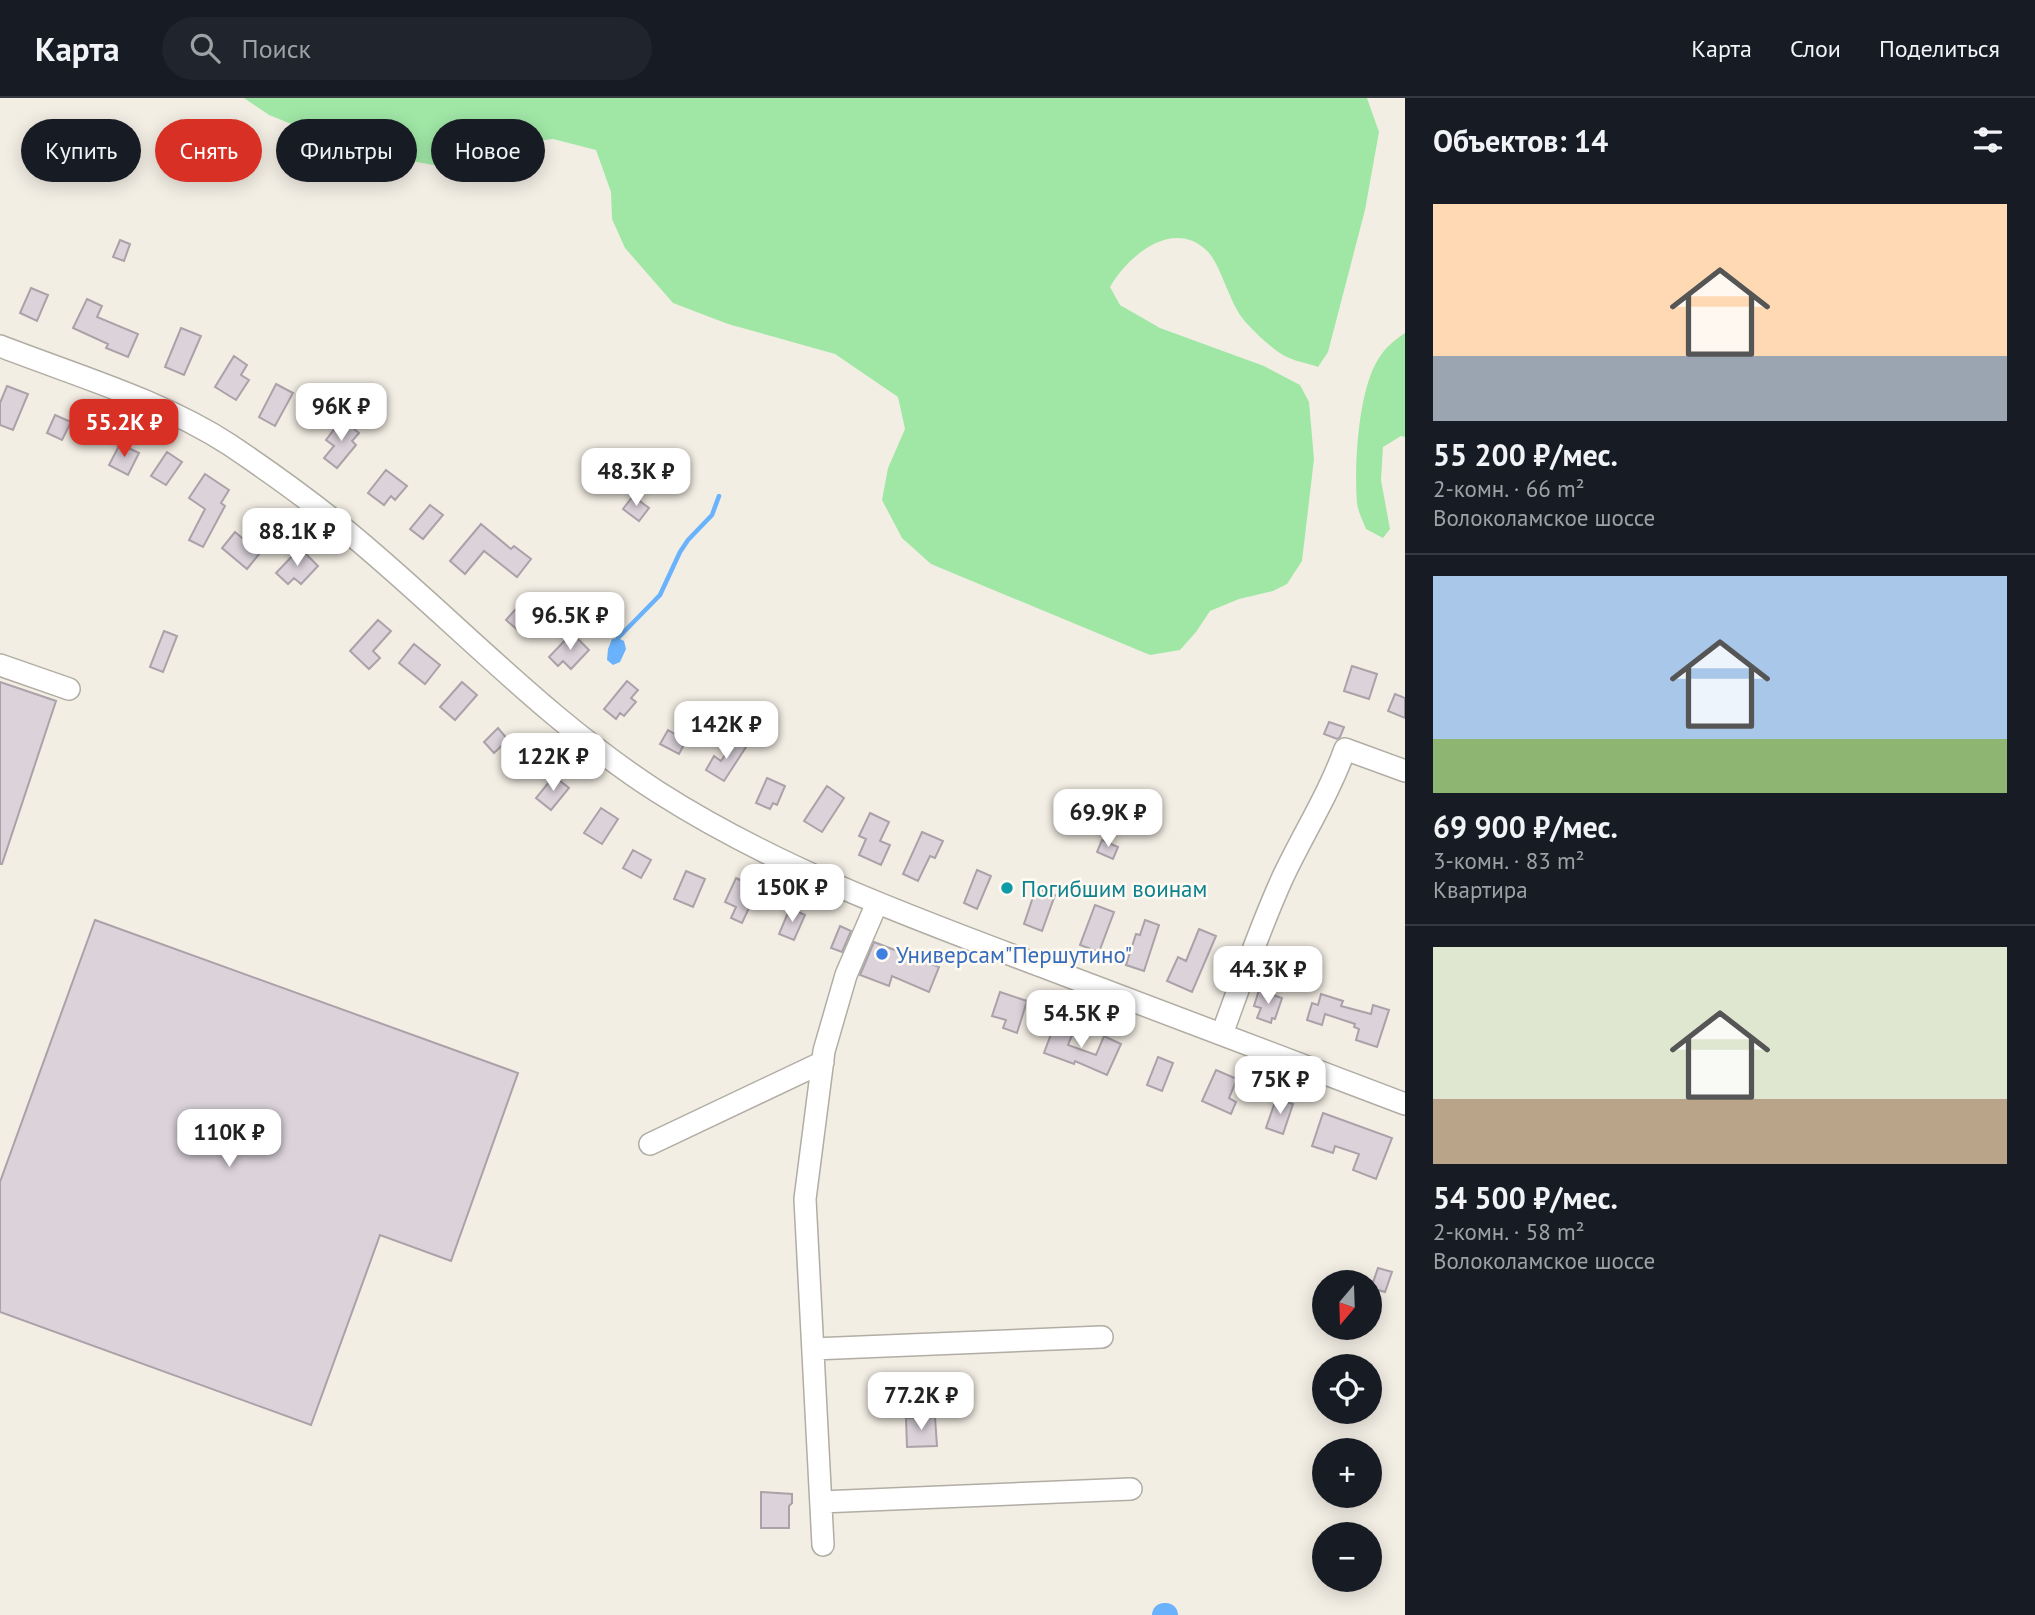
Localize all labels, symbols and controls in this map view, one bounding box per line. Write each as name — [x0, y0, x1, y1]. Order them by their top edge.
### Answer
search box — [162, 17, 652, 80]
text: Карта — [35, 27, 120, 70]
icon: search — [186, 29, 224, 67]
text: Поиск — [242, 32, 311, 65]
text: Карта — [1691, 33, 1752, 64]
text: Слои — [1790, 33, 1841, 64]
text: Поделиться — [1879, 33, 2000, 64]
chip: Купить — [21, 119, 141, 182]
chip: Снять — [155, 119, 262, 182]
chip: Фильтры — [276, 119, 417, 182]
chip: Новое — [431, 119, 545, 182]
text: Объектов: 14 — [1433, 121, 1608, 160]
icon: filters — [1969, 121, 2007, 159]
icon: home — [1657, 249, 1783, 375]
pin: 96K ₽ — [292, 384, 390, 443]
text: 96K ₽ — [312, 391, 370, 420]
pin: 55.2K ₽ — [59, 400, 189, 459]
text: 55.2K ₽ — [85, 407, 163, 436]
text: 55 200 ₽/мес. — [1433, 435, 1618, 474]
pin: 48.3K ₽ — [571, 448, 701, 508]
text: 48.3K ₽ — [597, 456, 675, 485]
text: 2-комн. · 66 m² — [1433, 474, 1585, 503]
text: Волоколамское шоссе — [1433, 503, 1655, 532]
pin: 88.1K ₽ — [232, 508, 362, 568]
text: 88.1K ₽ — [258, 516, 336, 545]
pin: 96.5K ₽ — [505, 592, 635, 652]
text: 96.5K ₽ — [531, 600, 609, 629]
icon: home — [1657, 621, 1783, 747]
pin: 142K ₽ — [669, 702, 783, 761]
text: 142K ₽ — [690, 709, 762, 738]
pin: 122K ₽ — [496, 734, 610, 793]
text: 122K ₽ — [517, 741, 589, 770]
pin: 69.9K ₽ — [1043, 790, 1173, 849]
text: 69.9K ₽ — [1069, 797, 1147, 826]
text: 69 900 ₽/мес. — [1433, 807, 1618, 846]
text: 3-комн. · 83 m² — [1433, 846, 1585, 875]
pin: 150K ₽ — [735, 864, 849, 924]
text: 150K ₽ — [756, 872, 828, 901]
place label: Погибшим воинам — [1021, 874, 1207, 903]
text: Квартира — [1433, 875, 1528, 904]
marker: Погибшим воинам — [999, 880, 1015, 896]
place label: Универсам"Першутино" — [896, 940, 1132, 969]
marker: Универсам"Першутино" — [874, 946, 890, 962]
pin: 44.3K ₽ — [1203, 946, 1333, 1006]
text: 44.3K ₽ — [1229, 954, 1307, 983]
pin: 54.5K ₽ — [1016, 990, 1146, 1050]
icon: home — [1657, 992, 1783, 1118]
text: 54.5K ₽ — [1042, 998, 1120, 1027]
pin: 75K ₽ — [1231, 1056, 1329, 1116]
text: 75K ₽ — [1251, 1064, 1309, 1093]
pin: 110K ₽ — [172, 1110, 286, 1169]
text: 110K ₽ — [193, 1117, 265, 1146]
text: 54 500 ₽/мес. — [1433, 1178, 1618, 1217]
text: 2-комн. · 58 m² — [1433, 1217, 1585, 1246]
text: Волоколамское шоссе — [1433, 1246, 1655, 1275]
north arrow — [1312, 1270, 1382, 1340]
map controls — [1312, 1270, 1382, 1592]
button: locate — [1312, 1354, 1382, 1424]
pin: 77.2K ₽ — [856, 1372, 986, 1432]
text: 77.2K ₽ — [884, 1380, 958, 1409]
button: + — [1312, 1438, 1382, 1508]
button: − — [1312, 1522, 1382, 1592]

